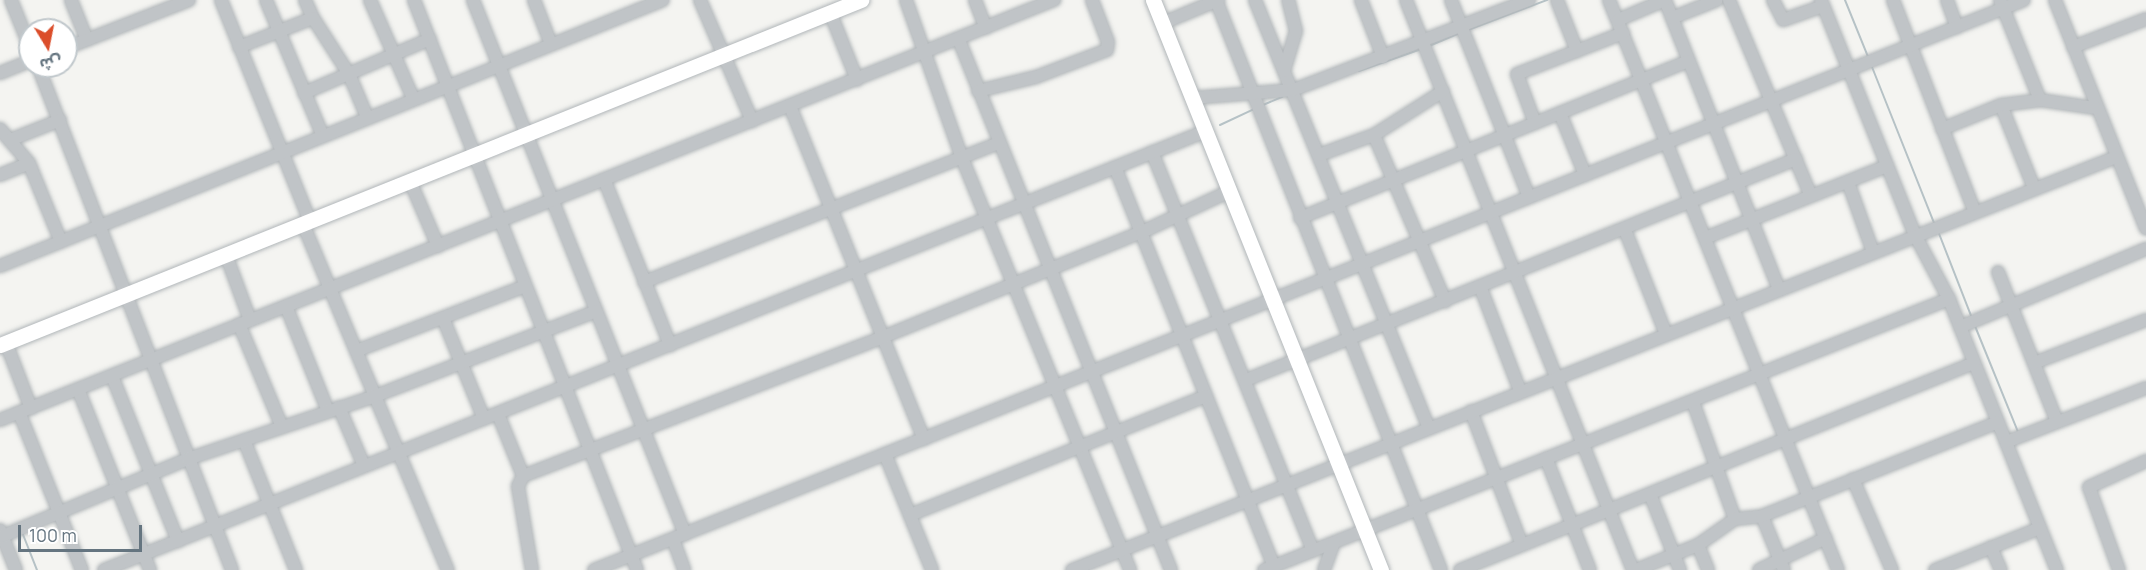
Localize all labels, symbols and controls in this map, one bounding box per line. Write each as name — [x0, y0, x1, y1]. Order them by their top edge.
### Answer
north arrow — [18, 18, 78, 78]
text: ش — [38, 51, 63, 76]
scale bar — [21, 513, 146, 551]
text: 100 m — [29, 523, 77, 547]

